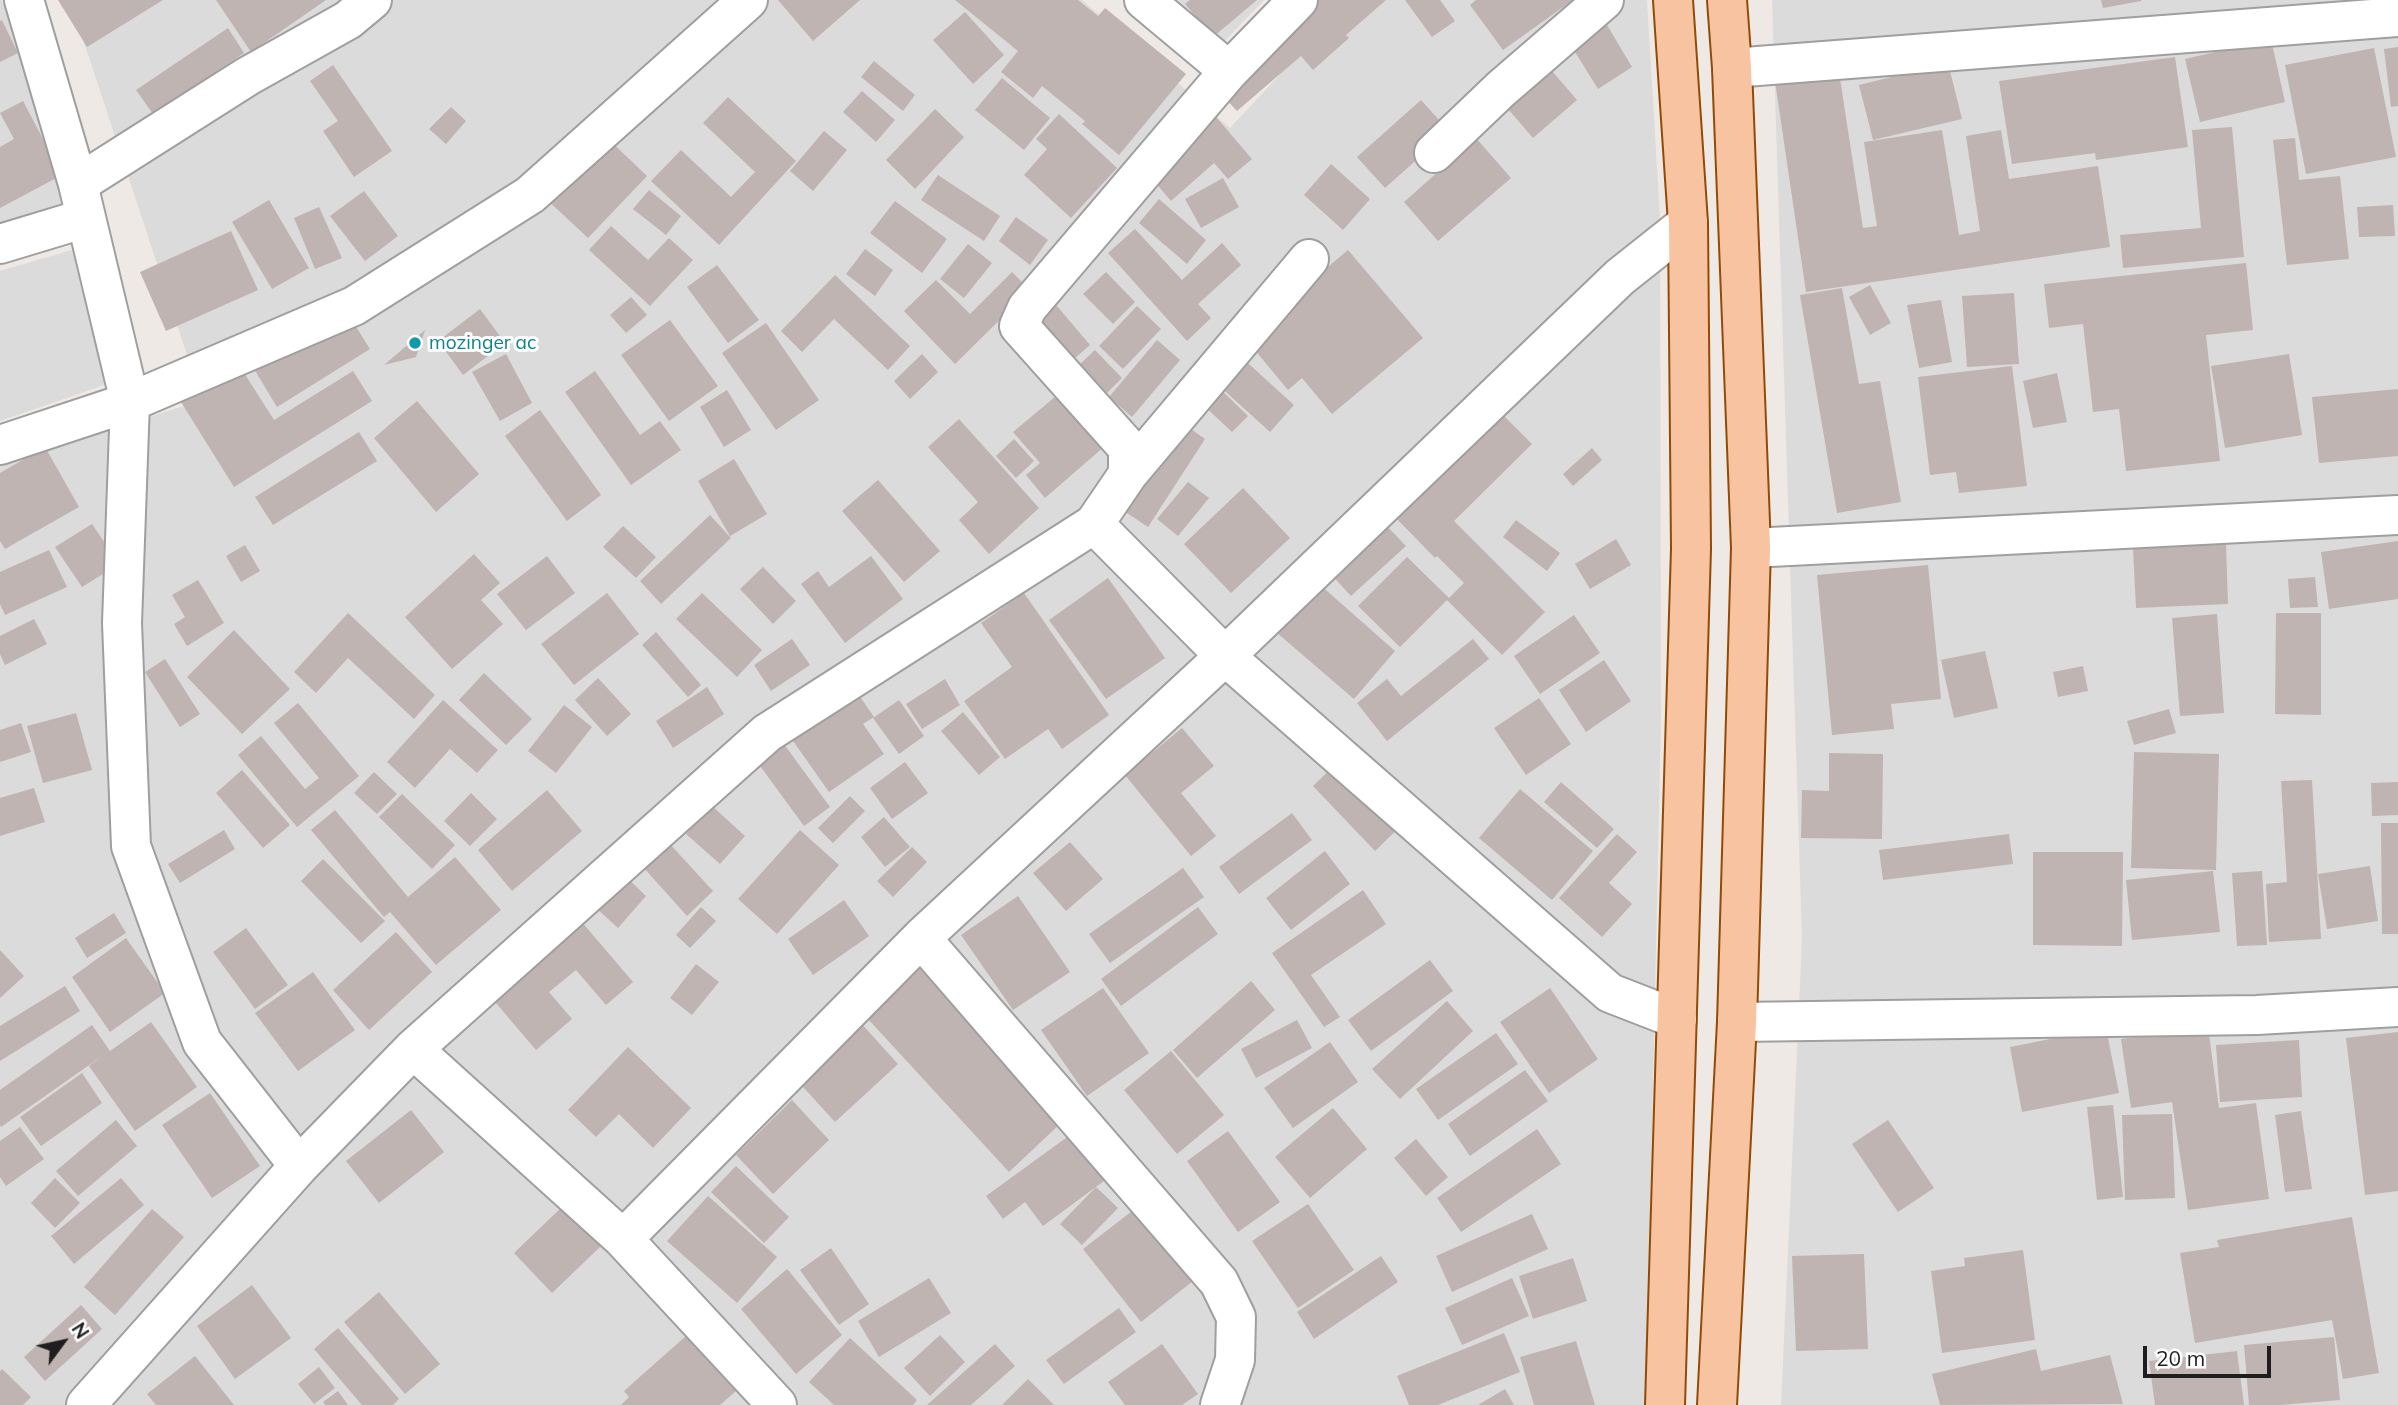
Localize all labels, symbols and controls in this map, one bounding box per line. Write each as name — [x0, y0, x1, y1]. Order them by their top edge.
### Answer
place label: mozinger ac — [429, 332, 536, 354]
marker: mozinger ac — [407, 335, 423, 351]
north arrow — [28, 1307, 98, 1377]
text: N — [67, 1318, 95, 1343]
scale bar — [2146, 1332, 2274, 1376]
text: 20 m — [2156, 1345, 2205, 1371]

